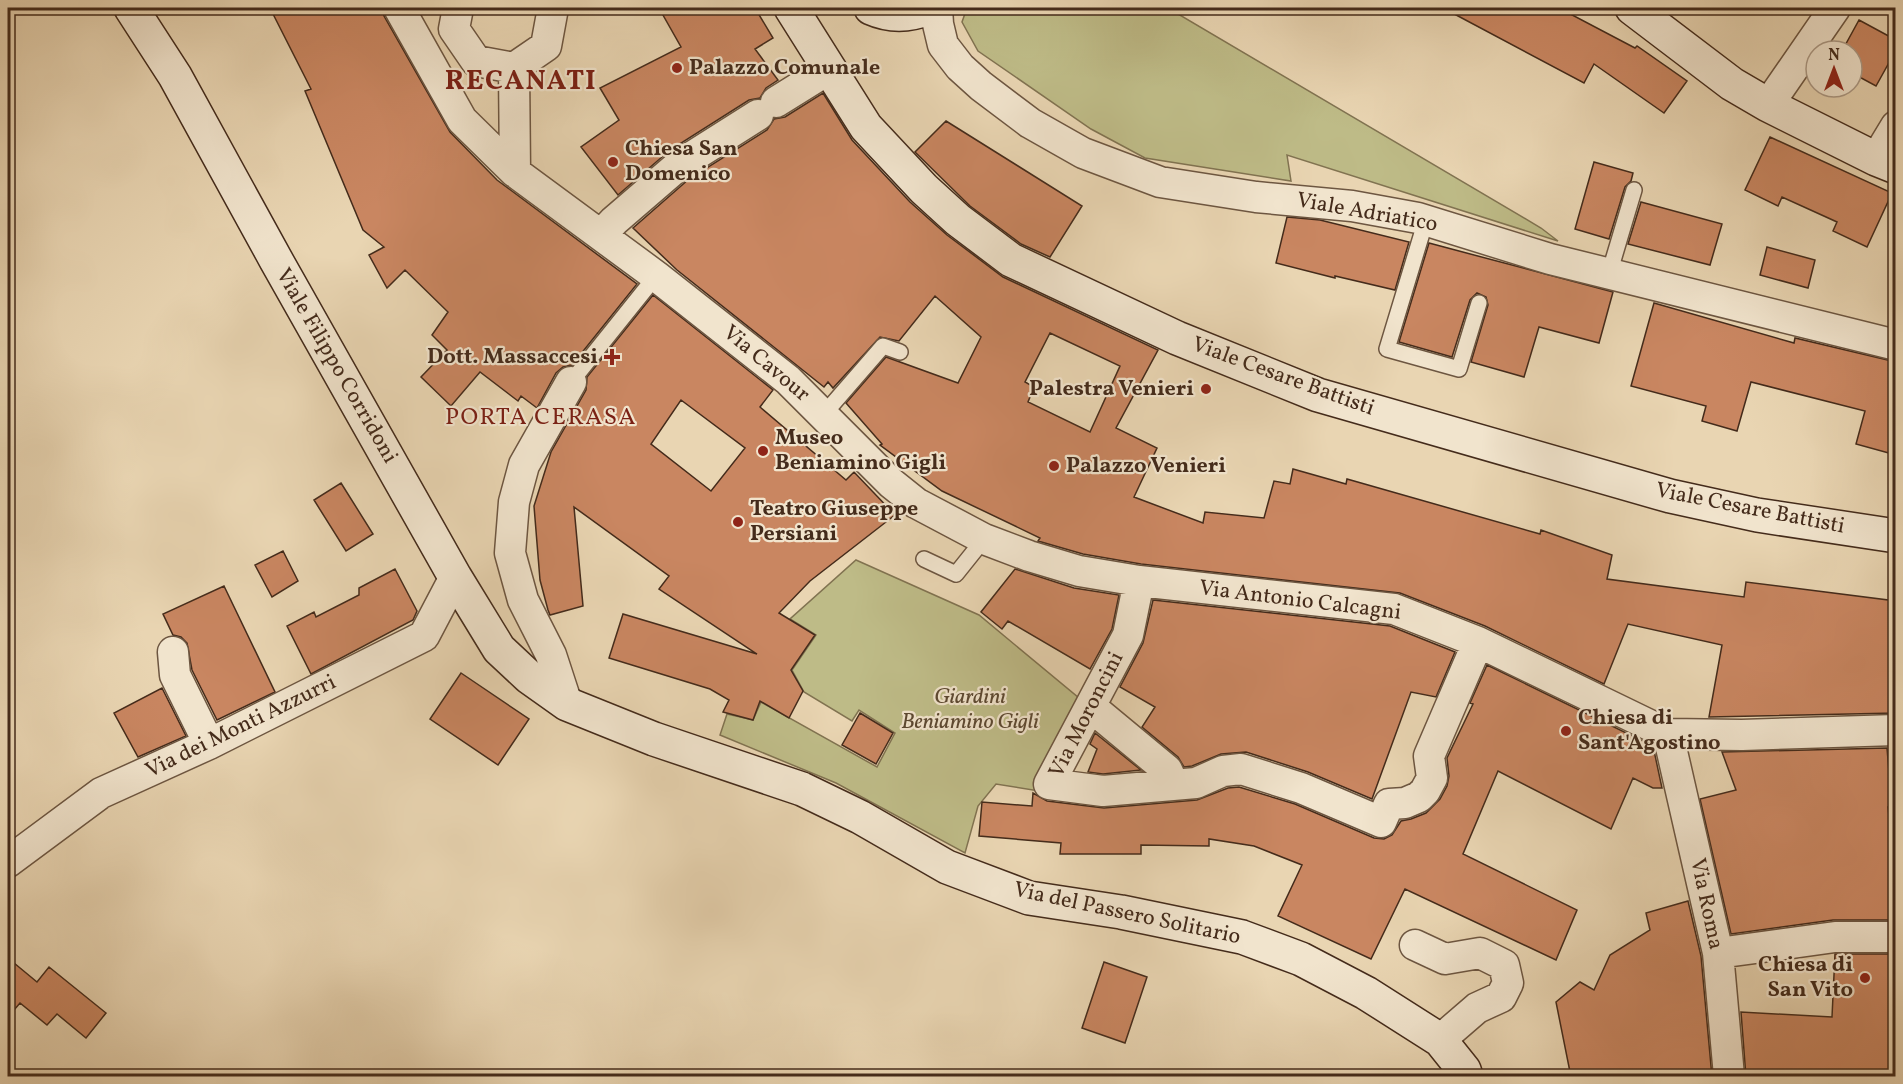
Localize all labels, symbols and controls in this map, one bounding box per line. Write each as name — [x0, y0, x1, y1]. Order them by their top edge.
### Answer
north arrow — [1804, 39, 1864, 99]
text: N — [1828, 45, 1840, 67]
place label: Palazzo Comunale — [689, 53, 880, 84]
marker: Palazzo Comunale — [670, 61, 684, 75]
district label: RECANATI — [445, 62, 597, 101]
place label: Chiesa San Domenico — [625, 134, 738, 190]
marker: Chiesa San Domenico — [606, 155, 620, 169]
street label: Viale Adriatico — [1294, 185, 1440, 241]
street label: Viale Filippo Corridoni — [267, 263, 405, 469]
street label: Via Cavour — [716, 318, 816, 410]
street label: Viale Cesare Battisti — [1187, 330, 1379, 424]
place label: Dott. Massaccesi — [427, 342, 598, 373]
marker: Dott. Massaccesi — [603, 348, 621, 366]
place label: Palestra Venieri — [1029, 374, 1194, 405]
marker: Palestra Venieri — [1199, 382, 1213, 396]
district label: PORTA CERASA — [445, 401, 637, 435]
place label: Museo Beniamino Gigli — [775, 423, 946, 479]
marker: Museo Beniamino Gigli — [756, 444, 770, 458]
place label: Palazzo Venieri — [1066, 451, 1226, 482]
marker: Palazzo Venieri — [1047, 459, 1061, 473]
street label: Viale Cesare Battisti — [1653, 475, 1847, 543]
place label: Teatro Giuseppe Persiani — [750, 494, 918, 550]
marker: Teatro Giuseppe Persiani — [731, 515, 745, 529]
street label: Via Antonio Calcagni — [1197, 573, 1403, 629]
street label: Via Moroncini — [1042, 646, 1132, 784]
street label: Via dei Monti Azzurri — [141, 667, 341, 787]
park label: Giardini Beniamino Gigli — [901, 682, 1039, 738]
place label: Chiesa di Sant'Agostino — [1578, 703, 1721, 759]
marker: Chiesa di Sant'Agostino — [1559, 724, 1573, 738]
street label: Via Roma — [1681, 855, 1731, 953]
street label: Via del Passero Solitario — [1011, 875, 1243, 953]
place label: Chiesa di San Vito — [1758, 950, 1853, 1006]
marker: Chiesa di San Vito — [1858, 971, 1872, 985]

